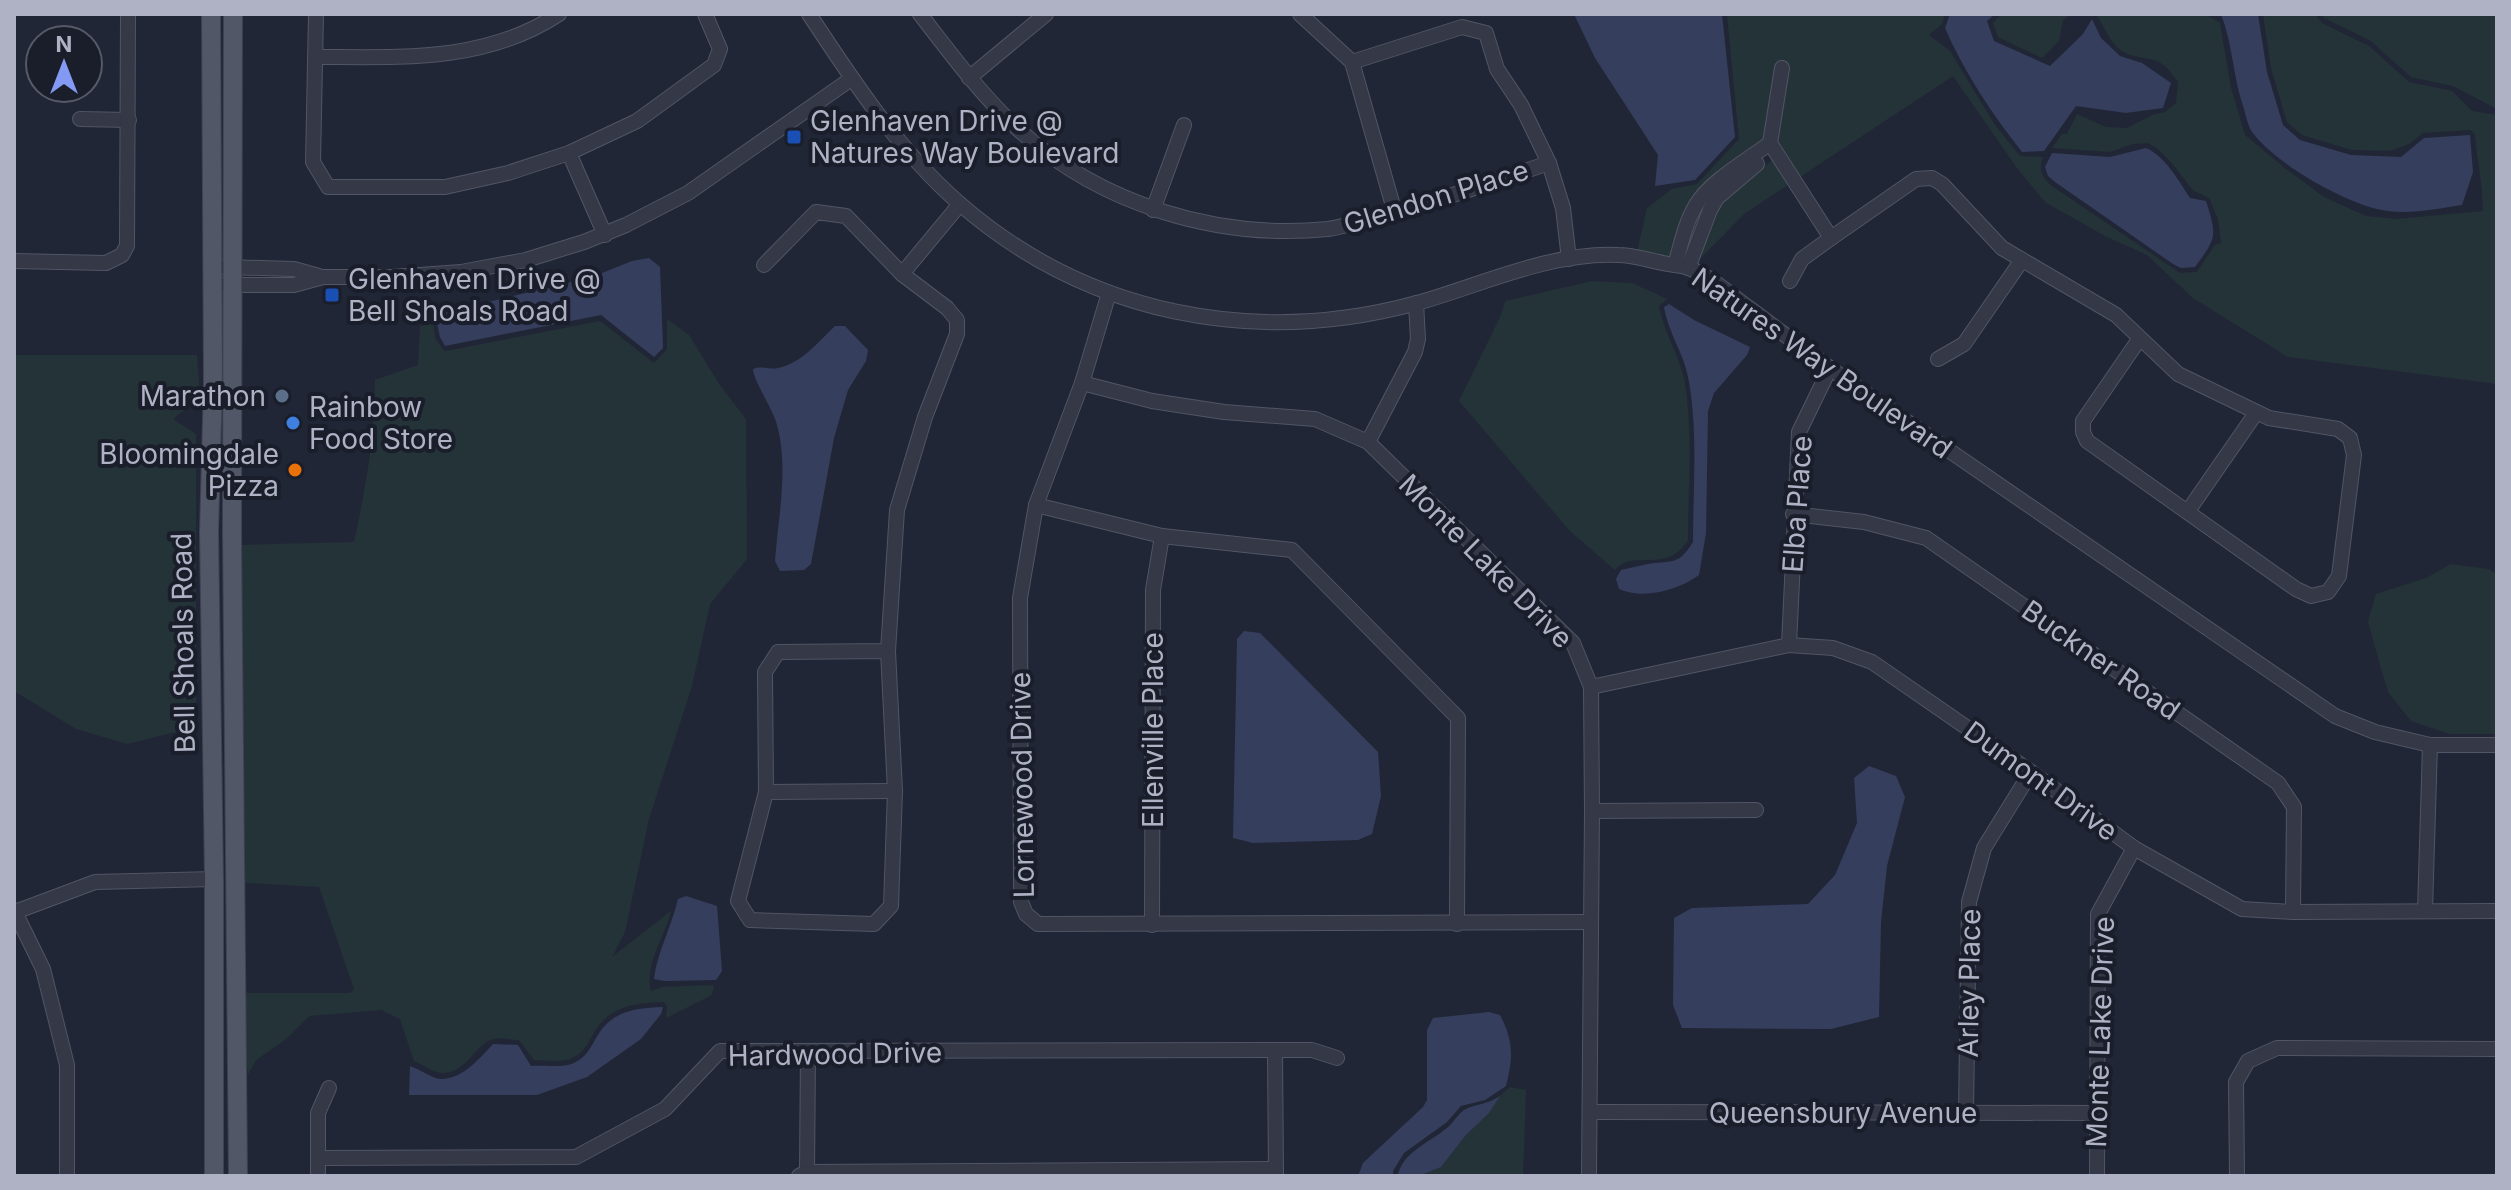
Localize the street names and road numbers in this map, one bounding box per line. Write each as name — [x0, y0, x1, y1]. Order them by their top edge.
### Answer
street label: Glendon Place — [1339, 153, 1533, 241]
street label: Natures Way Boulevard — [1686, 260, 1958, 466]
street label: Elba Place — [1775, 434, 1819, 574]
street label: Monte Lake Drive — [1392, 467, 1580, 655]
street label: Bell Shoals Road — [164, 533, 202, 753]
street label: Buckner Road — [2015, 593, 2187, 727]
street label: Ellenville Place — [1136, 632, 1170, 828]
street label: Lornewood Drive — [1003, 671, 1041, 899]
street label: Dumont Drive — [1958, 714, 2124, 848]
street label: Arley Place — [1951, 908, 1987, 1058]
street label: Monte Lake Drive — [2079, 916, 2121, 1148]
street label: Hardwood Drive — [728, 1035, 942, 1073]
street label: Queensbury Avenue — [1709, 1096, 1977, 1130]

